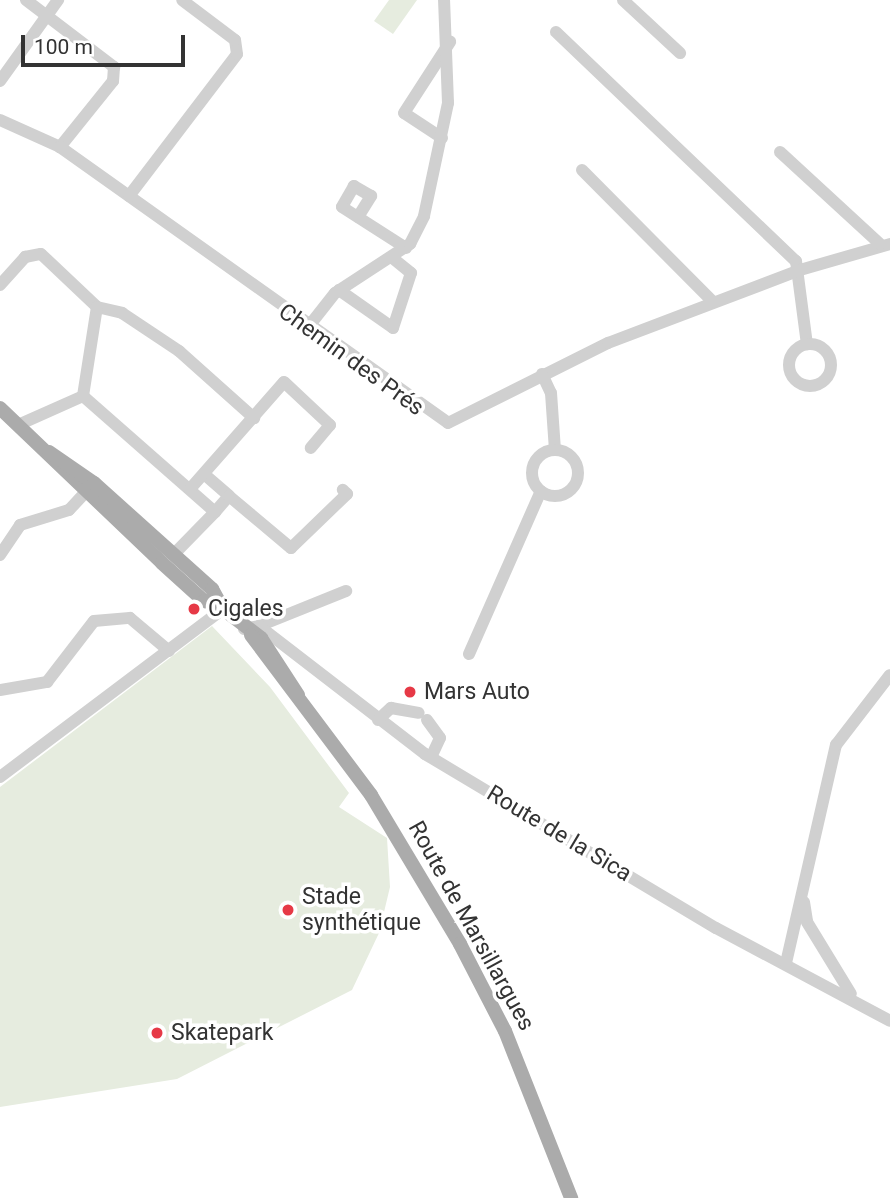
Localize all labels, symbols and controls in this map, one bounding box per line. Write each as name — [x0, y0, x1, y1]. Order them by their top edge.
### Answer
scale bar — [24, 21, 189, 65]
text: 100 m — [34, 35, 93, 59]
street label: Chemin des Prés — [273, 298, 429, 422]
place label: Cigales — [208, 595, 284, 623]
marker: Cigales — [186, 601, 202, 617]
place label: Mars Auto — [424, 678, 530, 706]
marker: Mars Auto — [402, 684, 418, 700]
street label: Route de la Sica — [482, 780, 636, 888]
street label: Route de Marsillargues — [402, 817, 540, 1035]
place label: Stade synthétique — [302, 883, 421, 937]
marker: Stade synthétique — [280, 902, 296, 918]
place label: Skatepark — [171, 1019, 273, 1047]
marker: Skatepark — [149, 1025, 165, 1041]

